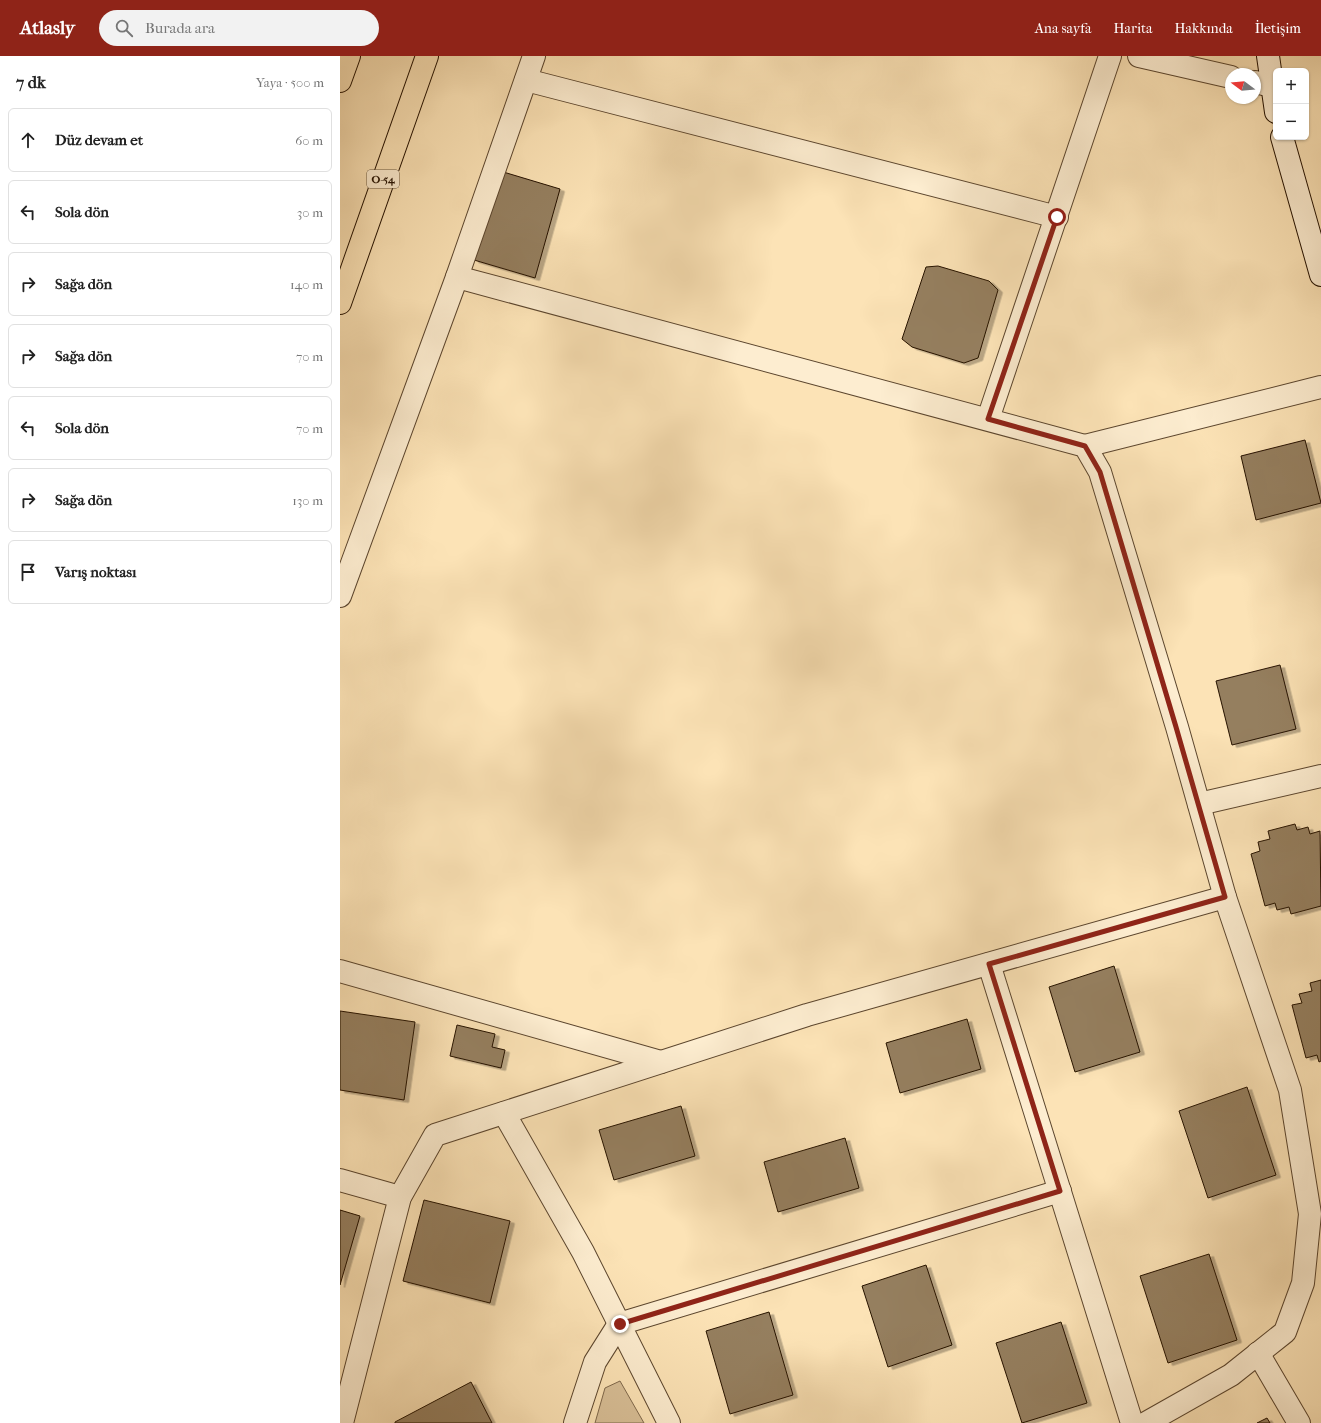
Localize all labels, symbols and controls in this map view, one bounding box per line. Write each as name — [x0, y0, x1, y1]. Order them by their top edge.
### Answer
search box — [99, 10, 379, 46]
text: Atlasly — [20, 17, 75, 39]
icon: search — [113, 17, 135, 39]
text: Burada ara — [145, 19, 215, 37]
text: Ana sayfa — [1035, 20, 1091, 37]
text: Harita — [1113, 20, 1152, 37]
text: Hakkında — [1174, 20, 1233, 37]
text: İletişim — [1255, 20, 1301, 37]
north arrow — [1225, 68, 1261, 104]
map controls — [1273, 68, 1309, 140]
button: + — [1273, 68, 1309, 104]
text: 7 dk — [16, 72, 46, 92]
text: Yaya · 500 m — [256, 75, 324, 90]
button: − — [1273, 104, 1309, 140]
icon: ahead — [17, 129, 39, 151]
text: Düz devam et — [55, 131, 143, 149]
text: 60 m — [295, 133, 323, 148]
road number: O-54 — [367, 170, 399, 188]
icon: left — [17, 201, 39, 223]
text: Sola dön — [55, 203, 109, 221]
text: 30 m — [297, 205, 323, 220]
route start — [1048, 208, 1066, 226]
icon: right — [17, 273, 39, 295]
text: Sağa dön — [55, 275, 112, 293]
text: 140 m — [290, 277, 323, 292]
icon: right — [17, 345, 39, 367]
text: Sağa dön — [55, 347, 112, 365]
text: 70 m — [296, 349, 323, 364]
icon: left — [17, 417, 39, 439]
text: Sola dön — [55, 419, 109, 437]
text: 70 m — [296, 421, 323, 436]
icon: right — [17, 489, 39, 511]
text: Sağa dön — [55, 491, 112, 509]
text: 130 m — [292, 493, 323, 508]
icon: arrive — [17, 561, 39, 583]
text: Varış noktası — [55, 563, 136, 581]
route end — [611, 1315, 629, 1333]

